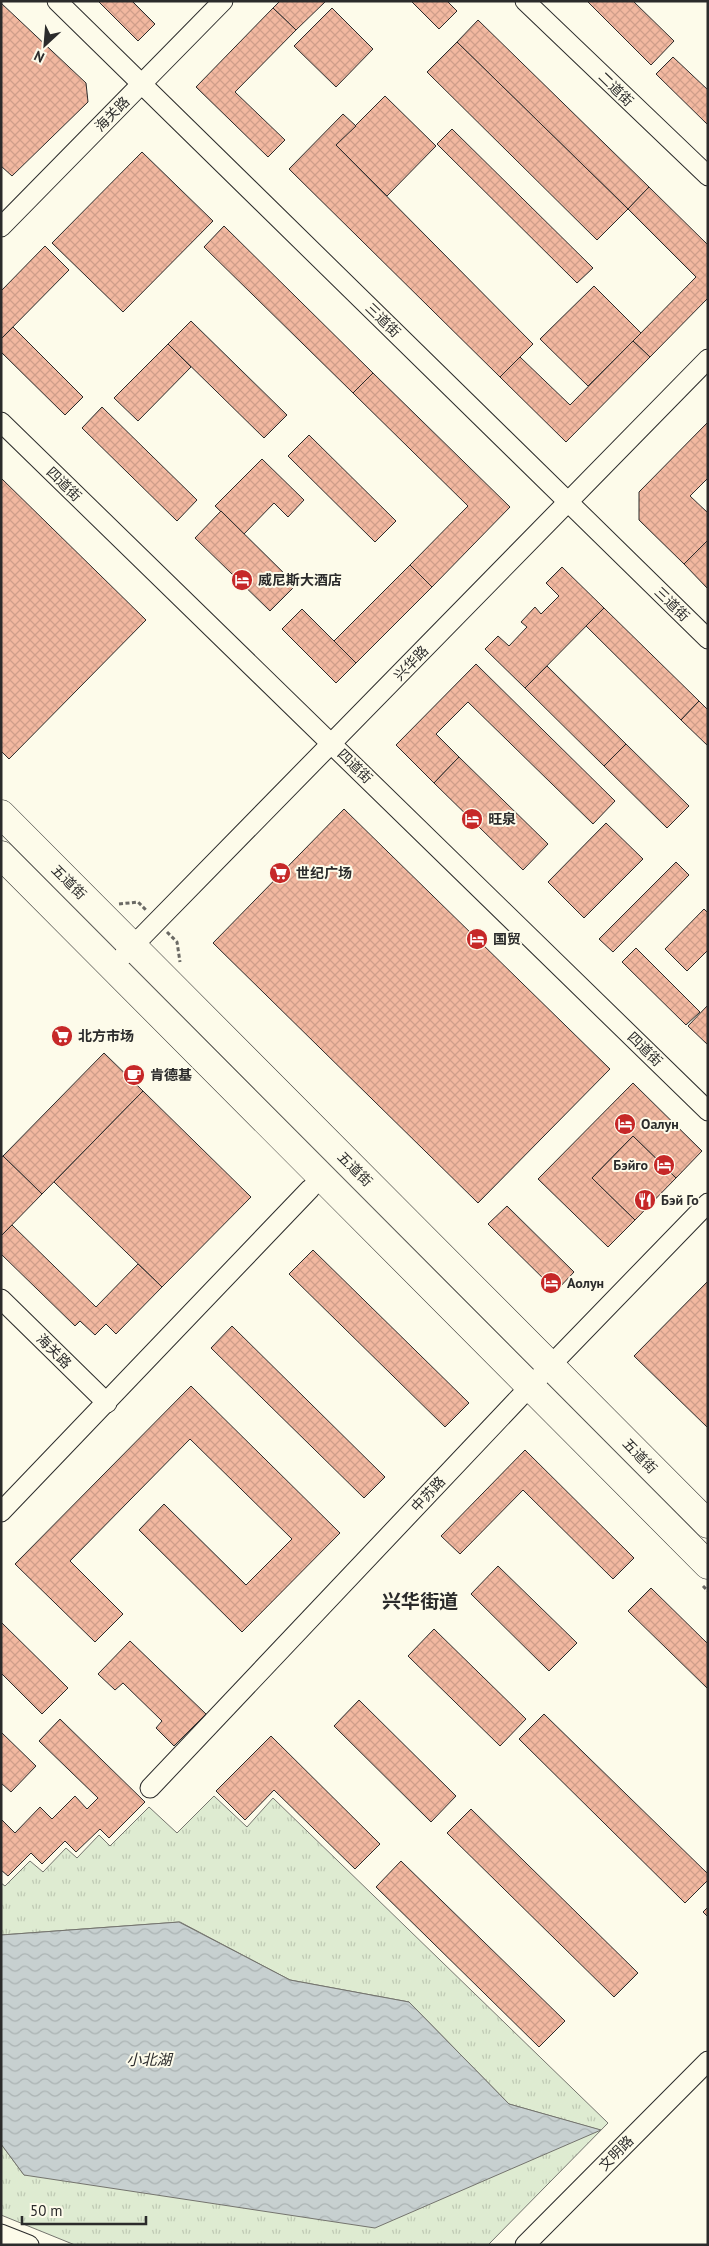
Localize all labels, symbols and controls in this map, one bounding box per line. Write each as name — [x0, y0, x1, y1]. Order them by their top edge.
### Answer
north arrow — [20, 20, 70, 70]
text: N — [31, 47, 47, 67]
street label: 二道街 — [595, 68, 637, 110]
street label: 海关路 — [91, 93, 133, 135]
street label: 三道街 — [362, 299, 404, 341]
street label: 四道街 — [43, 463, 85, 505]
hotel icon: 威尼斯大酒店 — [230, 568, 254, 592]
place label: 威尼斯大酒店 — [258, 571, 342, 589]
street label: 三道街 — [651, 583, 693, 625]
street label: 兴华路 — [390, 642, 432, 684]
street label: 四道街 — [334, 745, 376, 787]
hotel icon: 旺泉 — [460, 807, 484, 831]
place label: 旺泉 — [488, 810, 516, 828]
street label: 五道街 — [48, 861, 90, 903]
supermarket icon: 世纪广场 — [268, 861, 292, 885]
place label: 世纪广场 — [296, 864, 352, 882]
hotel icon: 国贸 — [465, 927, 489, 951]
place label: 国贸 — [493, 930, 521, 948]
supermarket icon: 北方市场 — [50, 1024, 74, 1048]
place label: 北方市场 — [78, 1027, 134, 1045]
street label: 四道街 — [624, 1028, 666, 1070]
cafe icon: 肯德基 — [122, 1063, 146, 1087]
place label: 肯德基 — [150, 1066, 192, 1084]
hotel icon: Оалун — [613, 1112, 637, 1136]
place label: Оалун — [641, 1115, 679, 1133]
street label: 五道街 — [334, 1148, 376, 1190]
hotel icon: Бэйго — [652, 1153, 676, 1177]
place label: Бэйго — [613, 1156, 648, 1174]
restaurant icon: Бэй Го — [633, 1188, 657, 1212]
place label: Бэй Го — [661, 1191, 699, 1209]
hotel icon: Аолун — [539, 1271, 563, 1295]
place label: Аолун — [567, 1274, 604, 1292]
street label: 海关路 — [33, 1330, 75, 1372]
street label: 五道街 — [619, 1435, 661, 1477]
street label: 中苏路 — [407, 1473, 449, 1515]
district label: 兴华街道 — [382, 1589, 458, 1613]
water label: 小北湖 — [126, 2050, 173, 2069]
street label: 文明路 — [595, 2132, 637, 2174]
scale bar — [22, 2194, 146, 2226]
text: 50 m — [30, 2201, 63, 2220]

